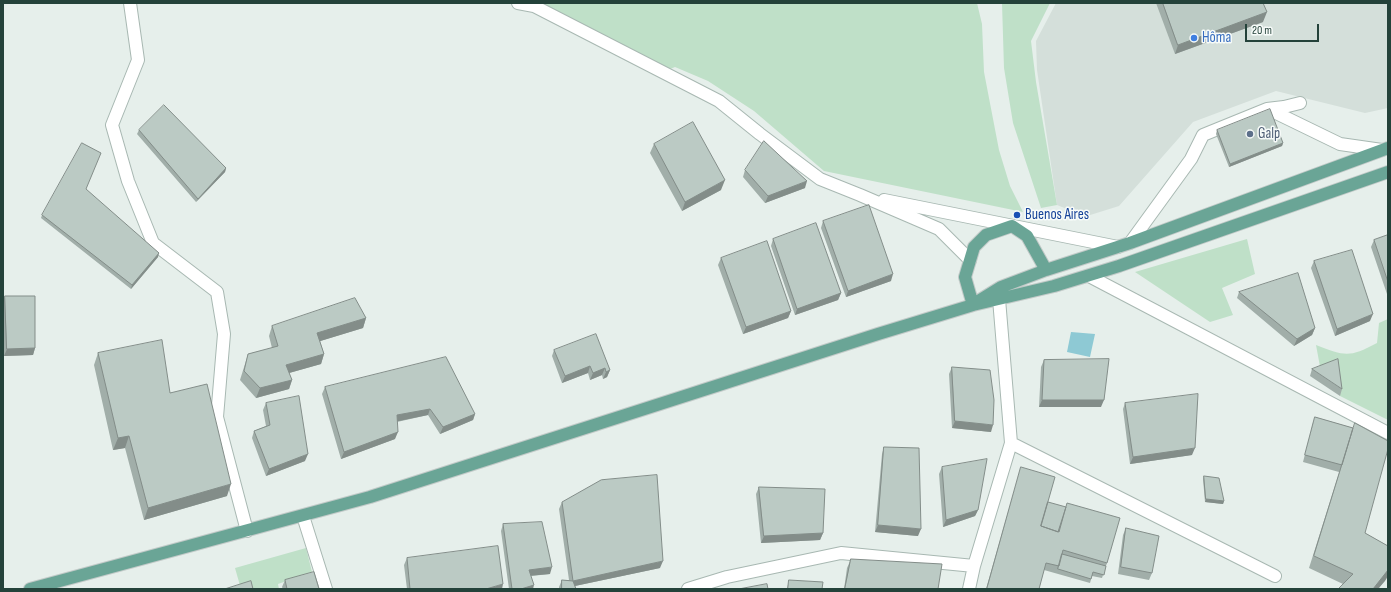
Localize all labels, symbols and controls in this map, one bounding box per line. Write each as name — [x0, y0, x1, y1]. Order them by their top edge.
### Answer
scale bar — [1247, 16, 1321, 42]
text: 20 m — [1252, 23, 1272, 38]
place label: Hôma — [1202, 29, 1231, 47]
marker: Hôma — [1189, 33, 1199, 43]
place label: Galp — [1258, 125, 1280, 143]
marker: Galp — [1245, 129, 1255, 139]
place label: Buenos Aires — [1025, 206, 1089, 224]
marker: Buenos Aires — [1012, 210, 1022, 220]

